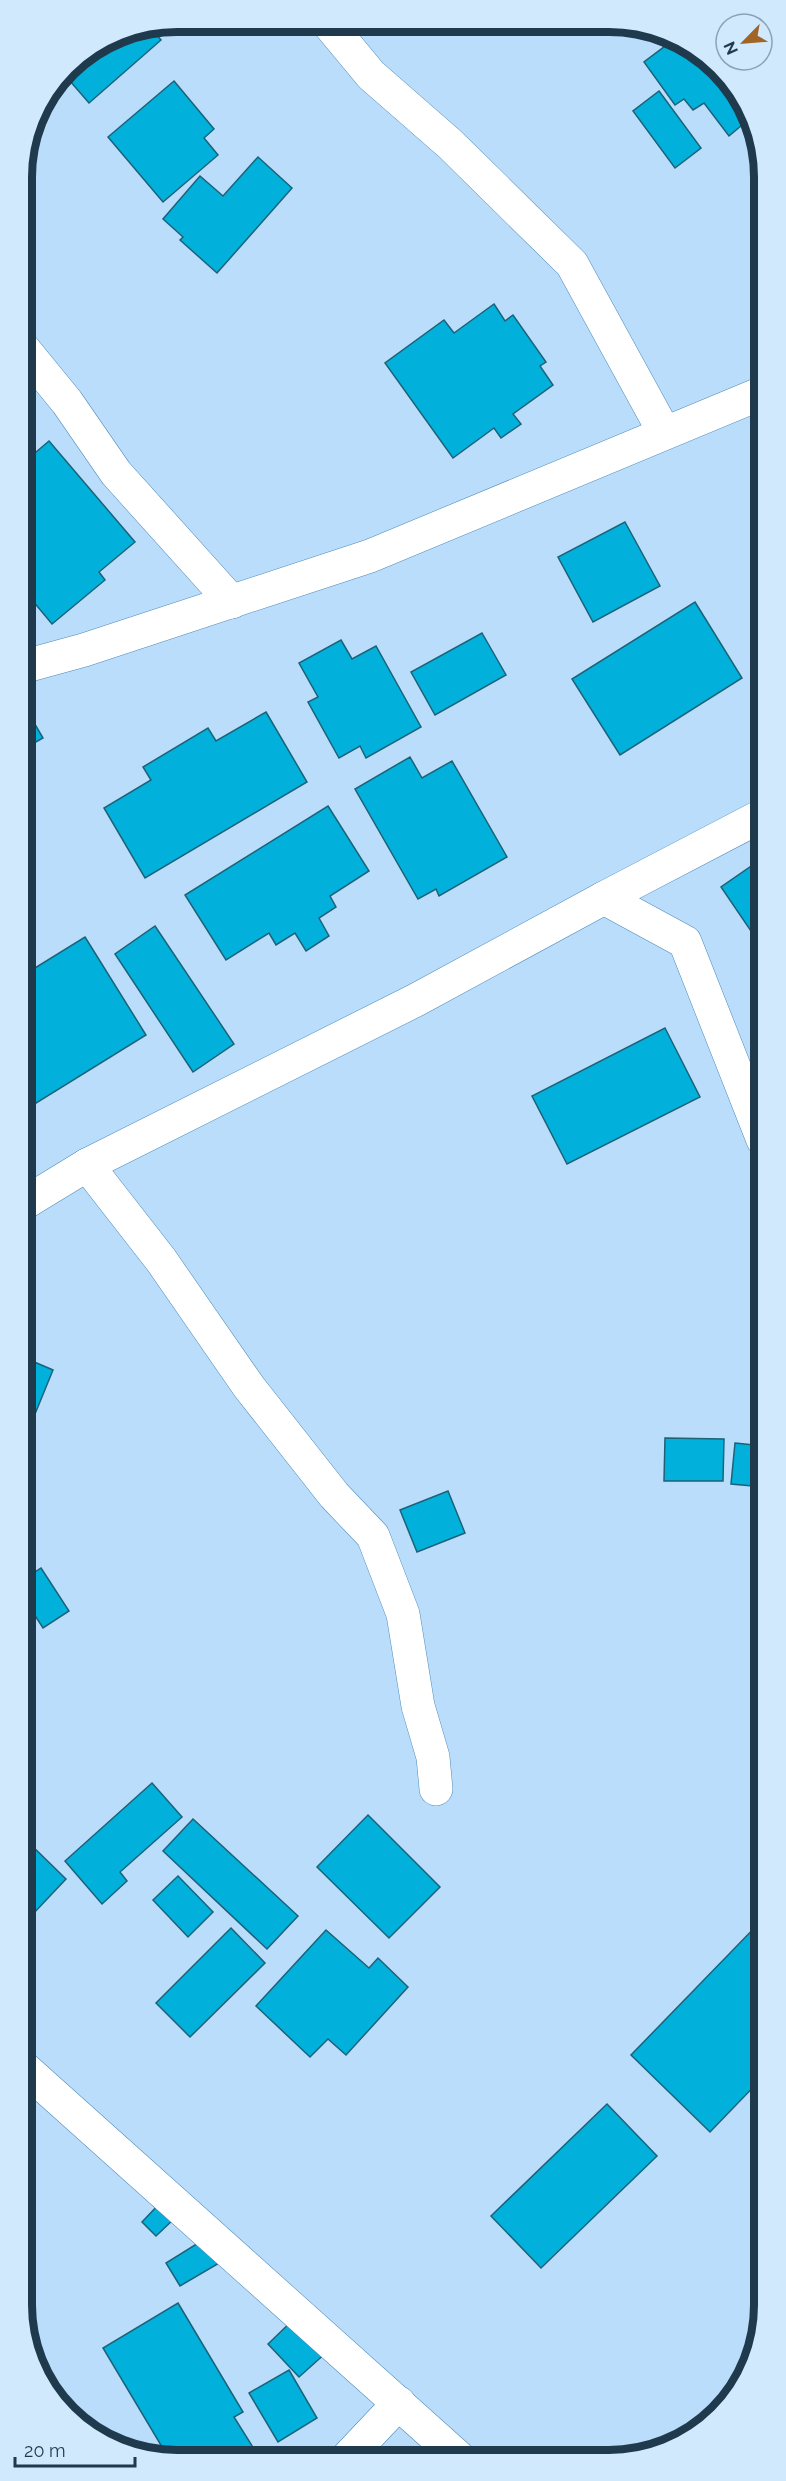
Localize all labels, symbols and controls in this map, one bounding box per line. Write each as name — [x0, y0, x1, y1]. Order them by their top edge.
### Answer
north arrow — [714, 12, 774, 72]
text: N — [720, 39, 742, 58]
scale bar — [15, 2430, 135, 2468]
text: 20 m — [24, 2440, 66, 2461]

